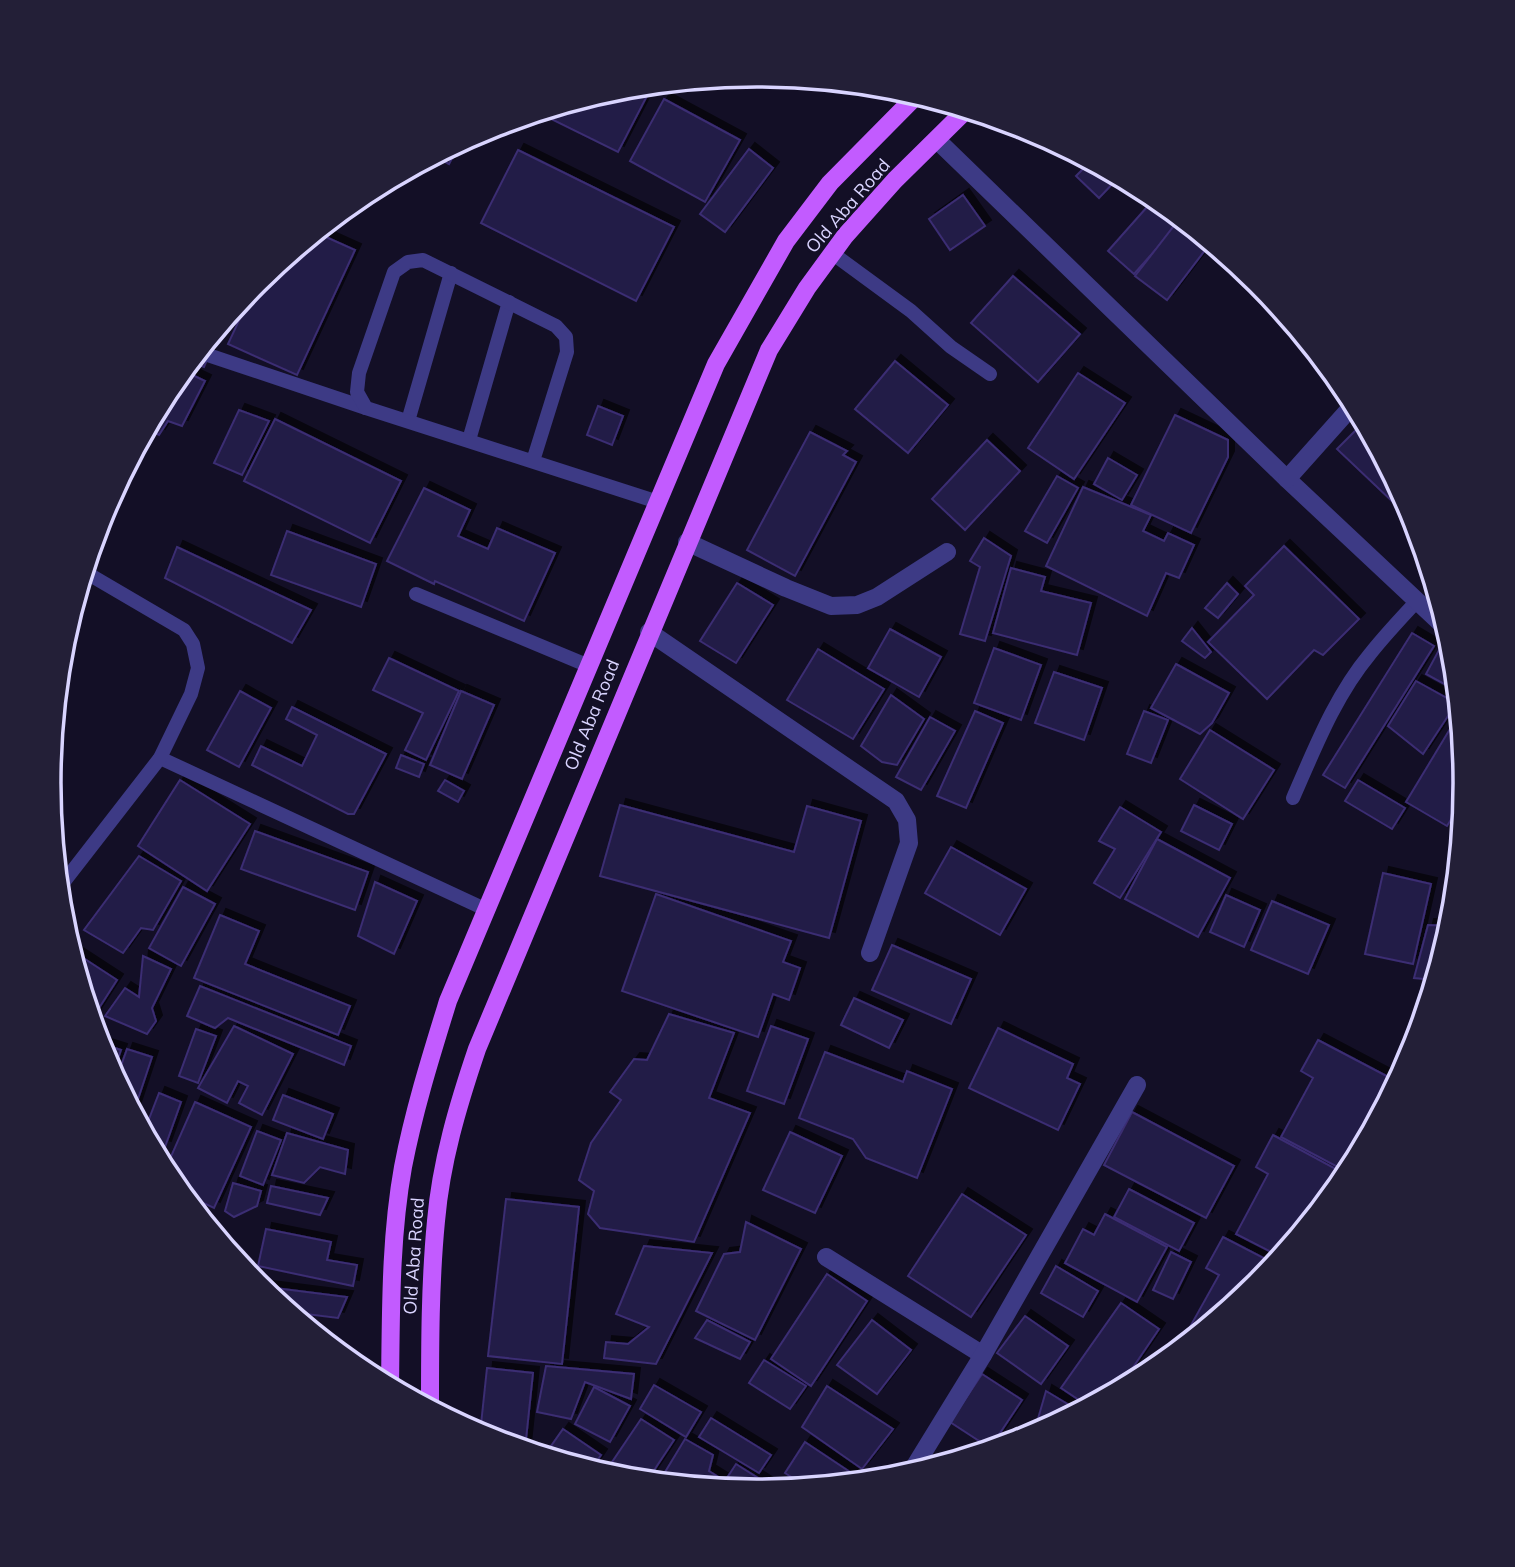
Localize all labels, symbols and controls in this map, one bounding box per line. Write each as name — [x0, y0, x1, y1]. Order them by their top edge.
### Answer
street label: Old Aba Road — [800, 154, 895, 257]
street label: Old Aba Road — [559, 656, 624, 774]
street label: Old Aba Road — [398, 1197, 429, 1315]

